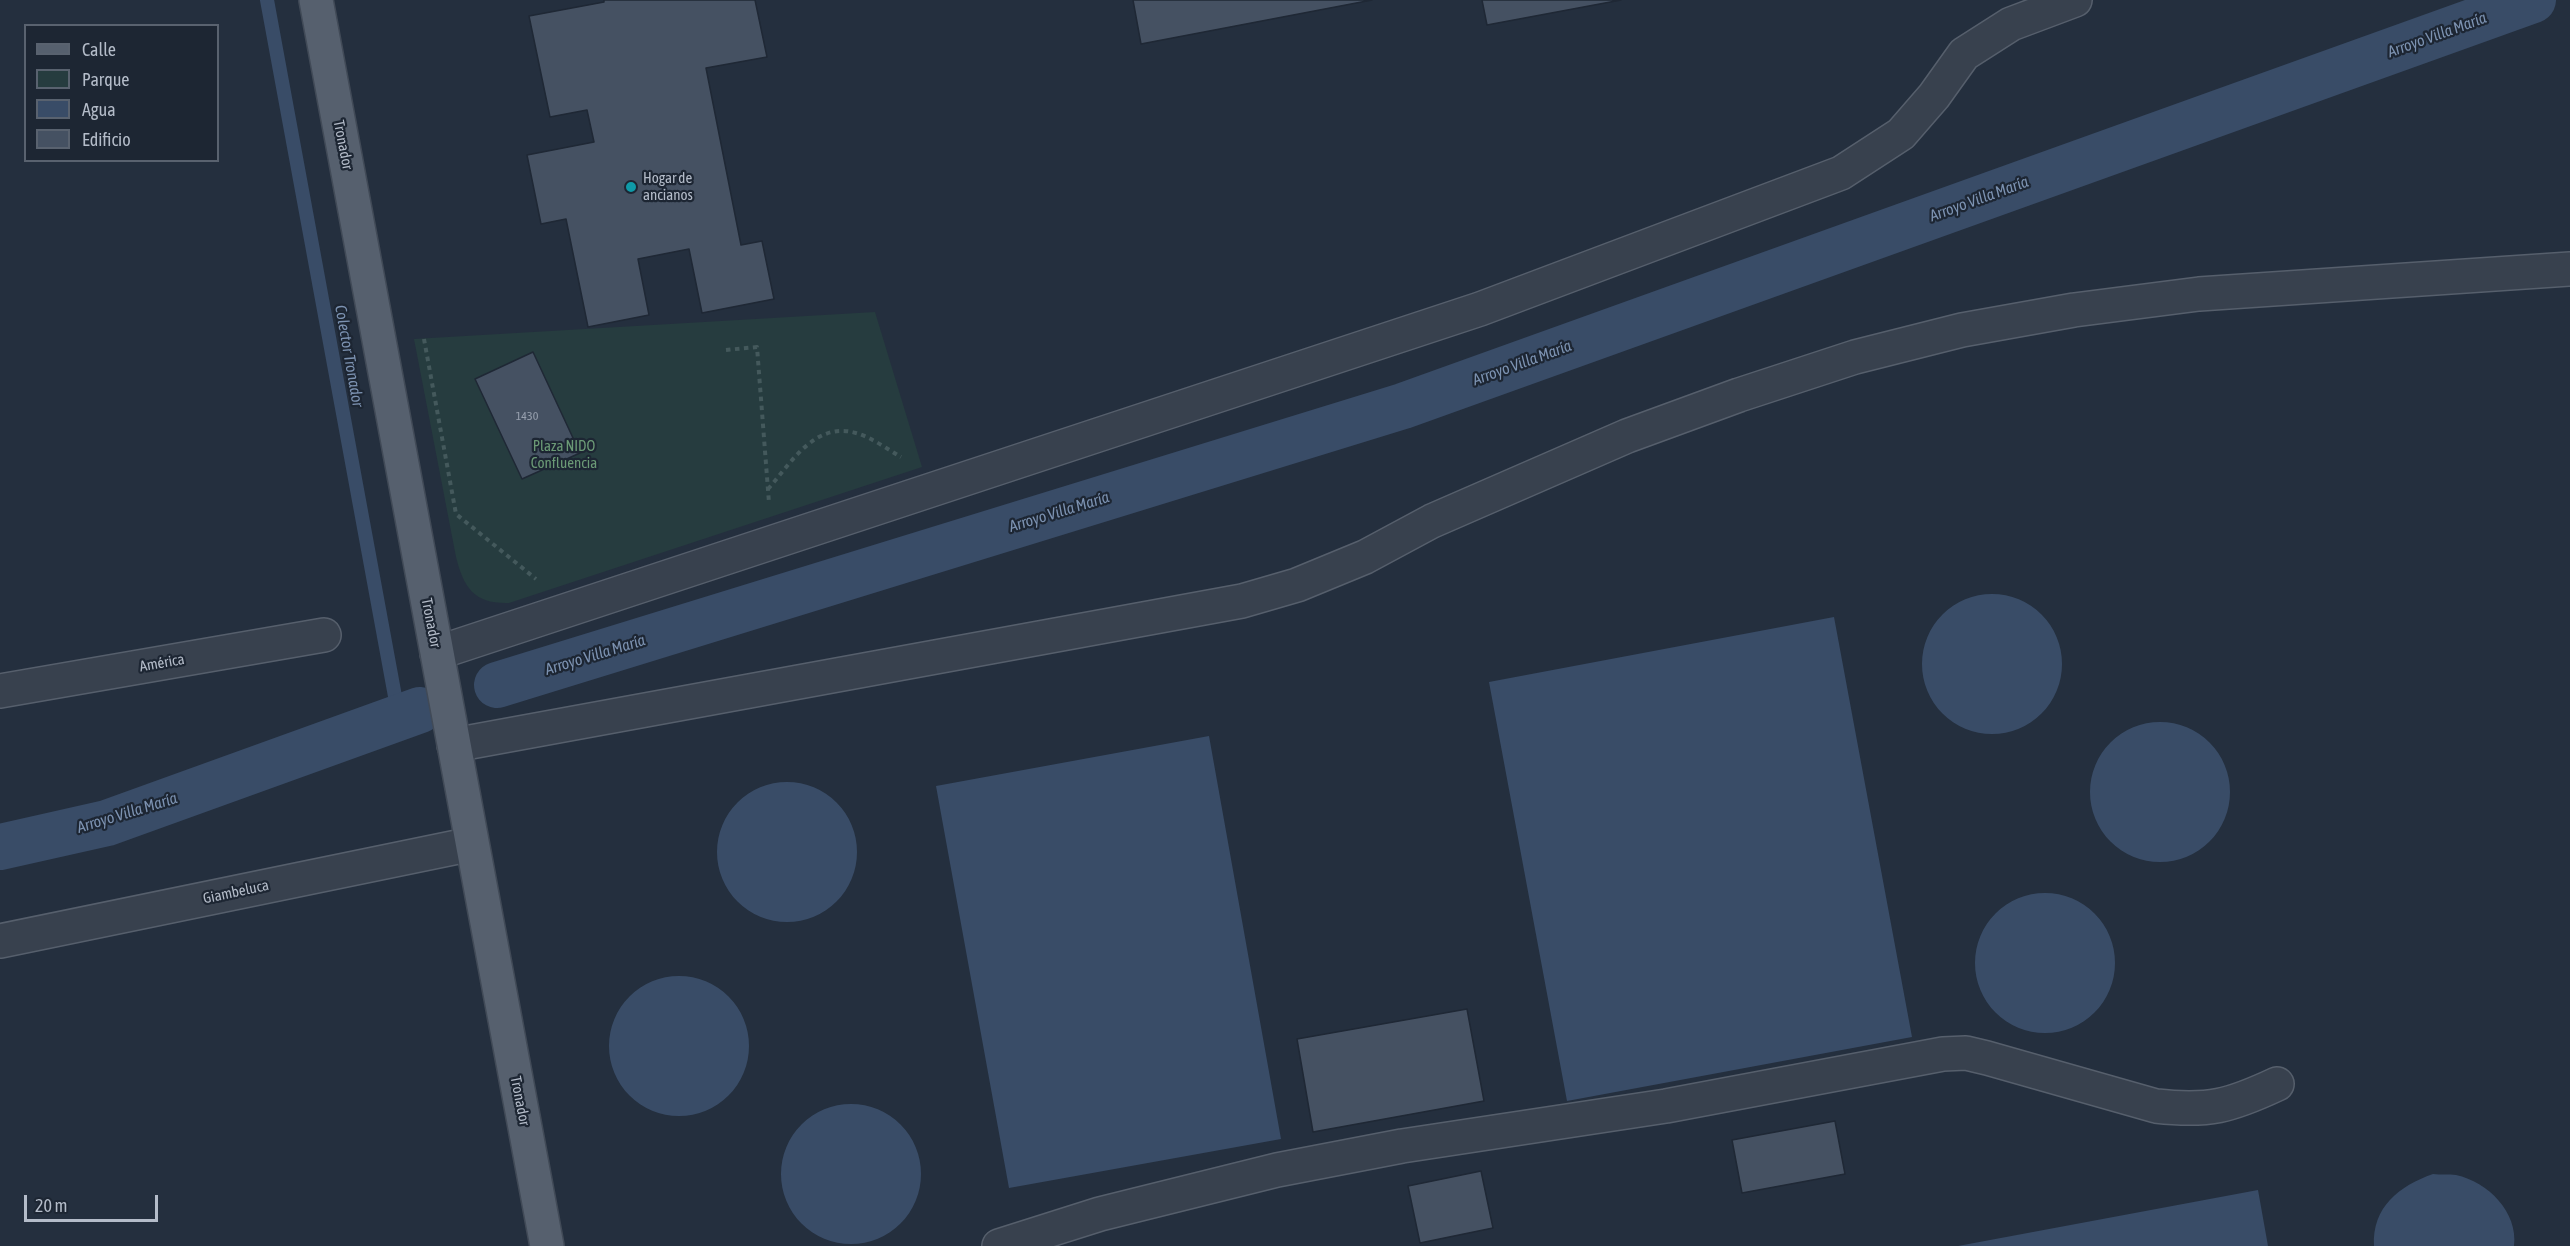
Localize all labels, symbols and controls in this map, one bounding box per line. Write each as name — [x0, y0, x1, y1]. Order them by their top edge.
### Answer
water label: Arroyo Villa María — [2385, 8, 2489, 62]
legend — [24, 24, 219, 162]
text: Calle — [82, 39, 116, 60]
text: Parque — [82, 69, 130, 90]
text: Agua — [82, 99, 116, 120]
street label: Tronador — [329, 119, 357, 171]
text: Edificio — [82, 129, 131, 150]
place label: Hogar de ancianos — [643, 169, 693, 204]
water label: Arroyo Villa María — [1927, 172, 2031, 226]
marker: Hogar de ancianos — [624, 180, 638, 194]
water label: Colector Tronador — [331, 303, 367, 409]
water label: Arroyo Villa María — [1470, 336, 1574, 390]
house number: 1430 — [516, 409, 538, 423]
park label: Plaza NIDO Confluencia — [531, 437, 597, 472]
water label: Arroyo Villa María — [1007, 488, 1111, 536]
street label: Tronador — [417, 597, 445, 649]
water label: Arroyo Villa María — [543, 631, 647, 679]
street label: América — [138, 650, 186, 676]
water label: Arroyo Villa María — [75, 789, 179, 837]
street label: Giambeluca — [201, 876, 271, 908]
street label: Tronador — [506, 1075, 534, 1127]
scale bar — [27, 1183, 160, 1221]
text: 20 m — [35, 1195, 67, 1216]

